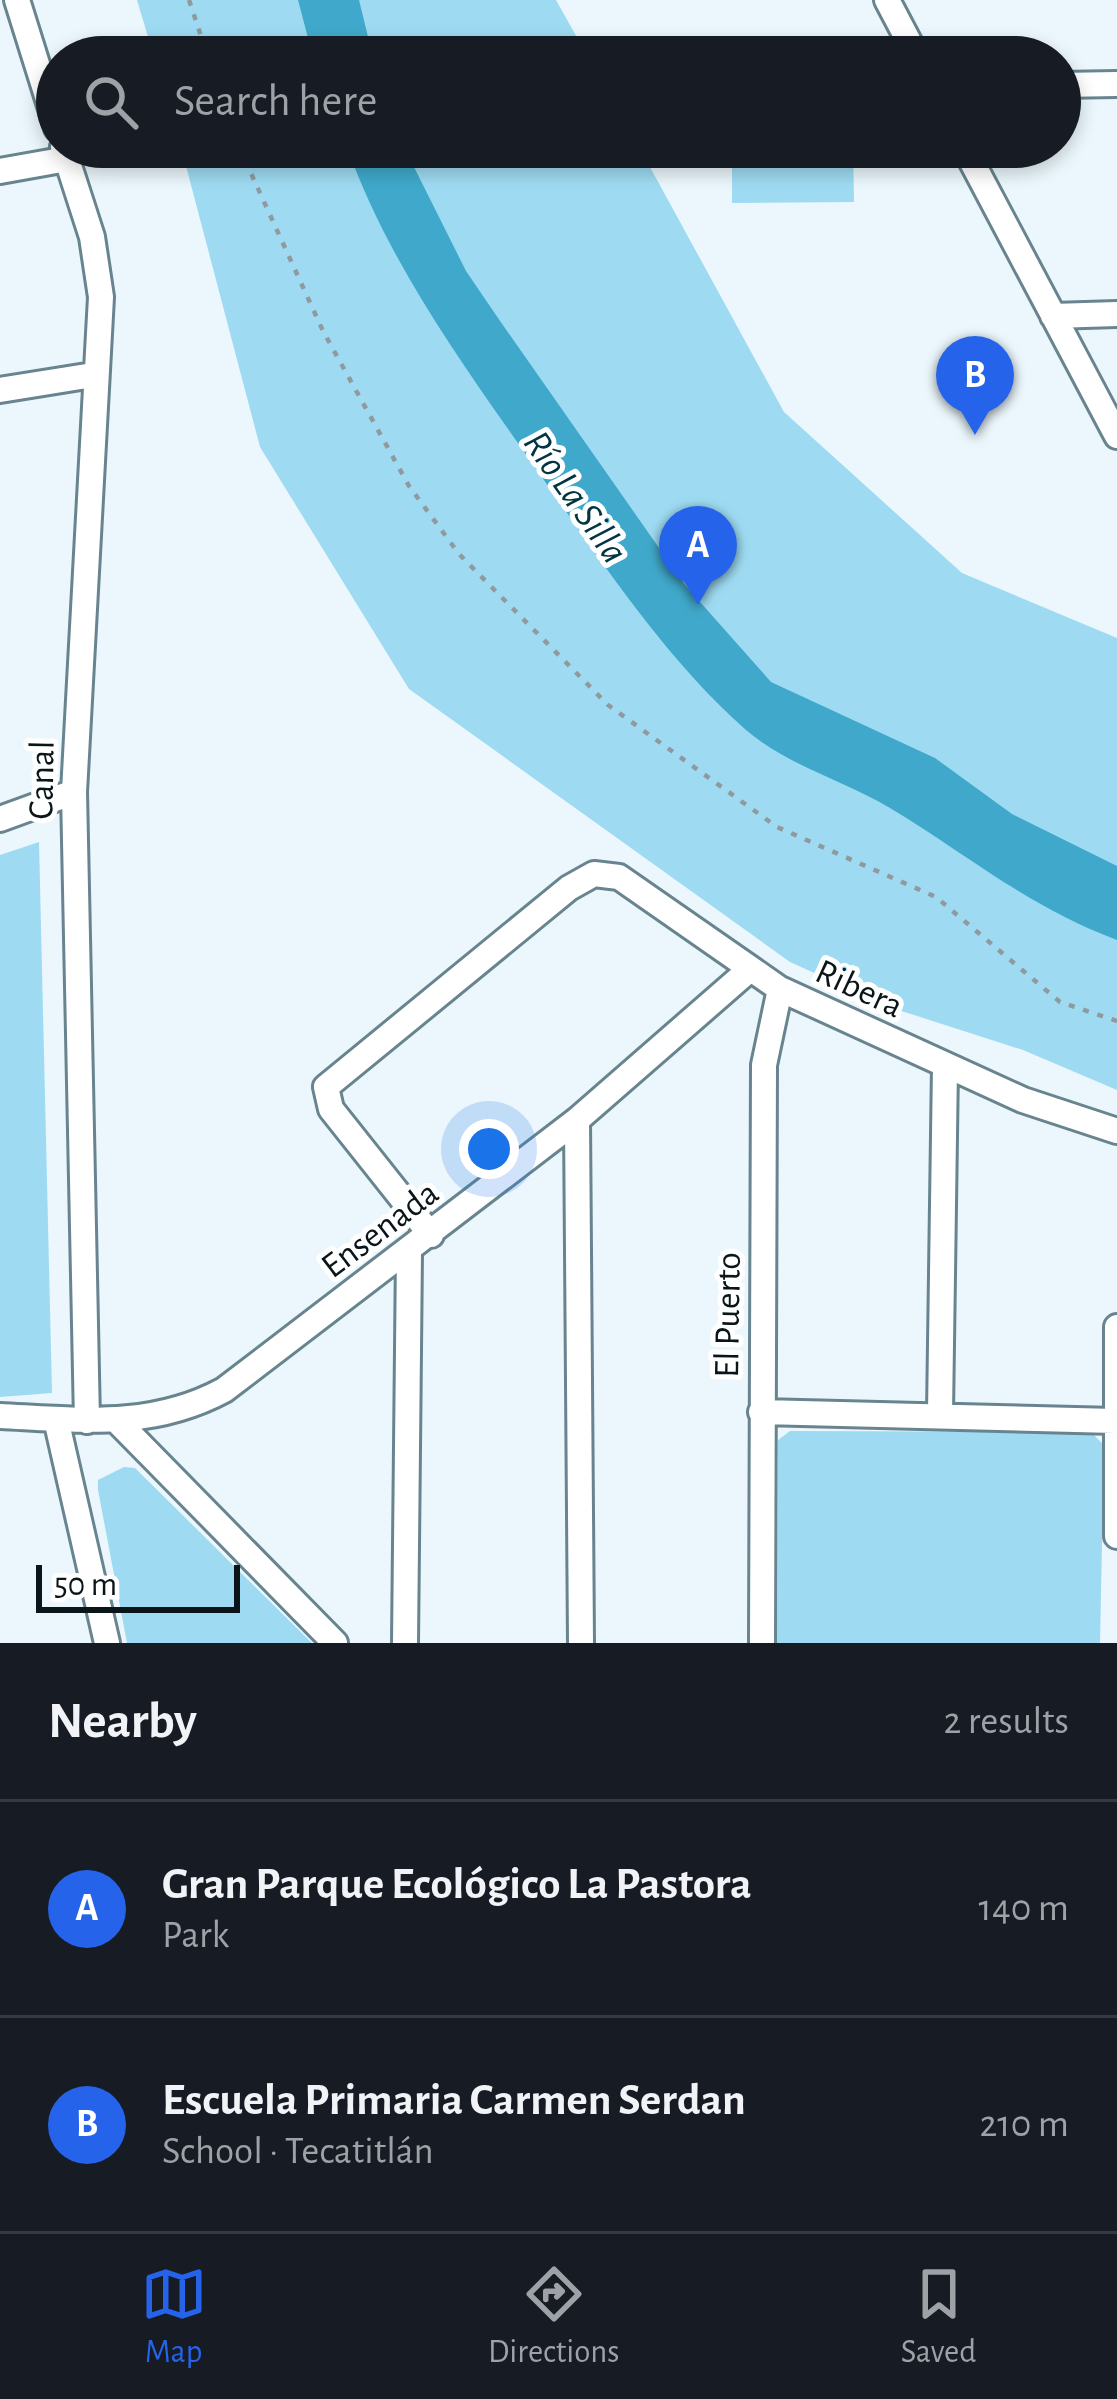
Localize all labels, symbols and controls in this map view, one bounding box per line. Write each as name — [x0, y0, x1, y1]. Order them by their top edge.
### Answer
search box — [36, 36, 1081, 168]
icon: search — [78, 69, 144, 135]
text: Search here — [174, 79, 377, 124]
pin: B — [936, 336, 1014, 435]
water label: Río La Silla — [516, 424, 634, 571]
pin: A — [659, 506, 737, 605]
street label: Canal — [23, 740, 61, 820]
street label: Ribera — [810, 953, 908, 1025]
your location — [459, 1119, 519, 1179]
street label: Ensenada — [315, 1174, 445, 1285]
street label: El Puerto — [709, 1252, 747, 1378]
scale bar — [36, 1559, 240, 1612]
text: 50 m — [54, 1569, 117, 1602]
text: Nearby — [48, 1696, 197, 1747]
text: 2 results — [943, 1702, 1069, 1741]
text: Gran Parque Ecológico La Pastora — [162, 1862, 752, 1907]
text: A — [75, 1889, 99, 1928]
text: 140 m — [979, 1889, 1069, 1928]
text: Park — [162, 1916, 229, 1955]
text: Escuela Primaria Carmen Serdan — [162, 2078, 746, 2123]
text: B — [76, 2105, 98, 2144]
text: 210 m — [980, 2105, 1069, 2144]
text: School · Tecatitlán — [162, 2132, 434, 2171]
tab: Map — [141, 2261, 207, 2373]
tab: Directions — [488, 2261, 619, 2373]
tab: Saved — [901, 2261, 976, 2373]

